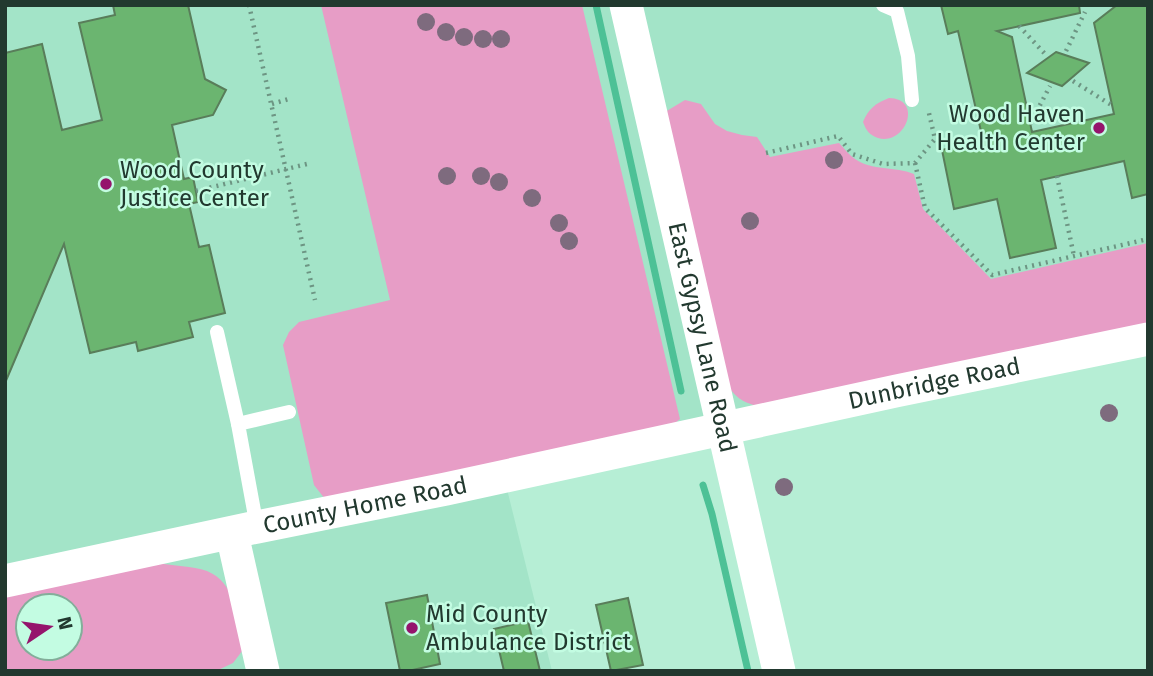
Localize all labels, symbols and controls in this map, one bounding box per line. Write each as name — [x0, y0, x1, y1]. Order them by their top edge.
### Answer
place label: Wood Haven Health Center — [936, 100, 1086, 156]
marker: Wood Haven Health Center — [1091, 120, 1107, 136]
place label: Wood County Justice Center — [120, 156, 270, 212]
marker: Wood County Justice Center — [98, 176, 114, 192]
street label: East Gypsy Lane Road — [662, 219, 742, 455]
street label: Dunbridge Road — [846, 352, 1023, 415]
street label: County Home Road — [261, 471, 470, 539]
north arrow — [14, 592, 84, 662]
place label: Mid County Ambulance District — [426, 600, 632, 656]
text: N — [52, 615, 78, 632]
marker: Mid County Ambulance District — [404, 620, 420, 636]

